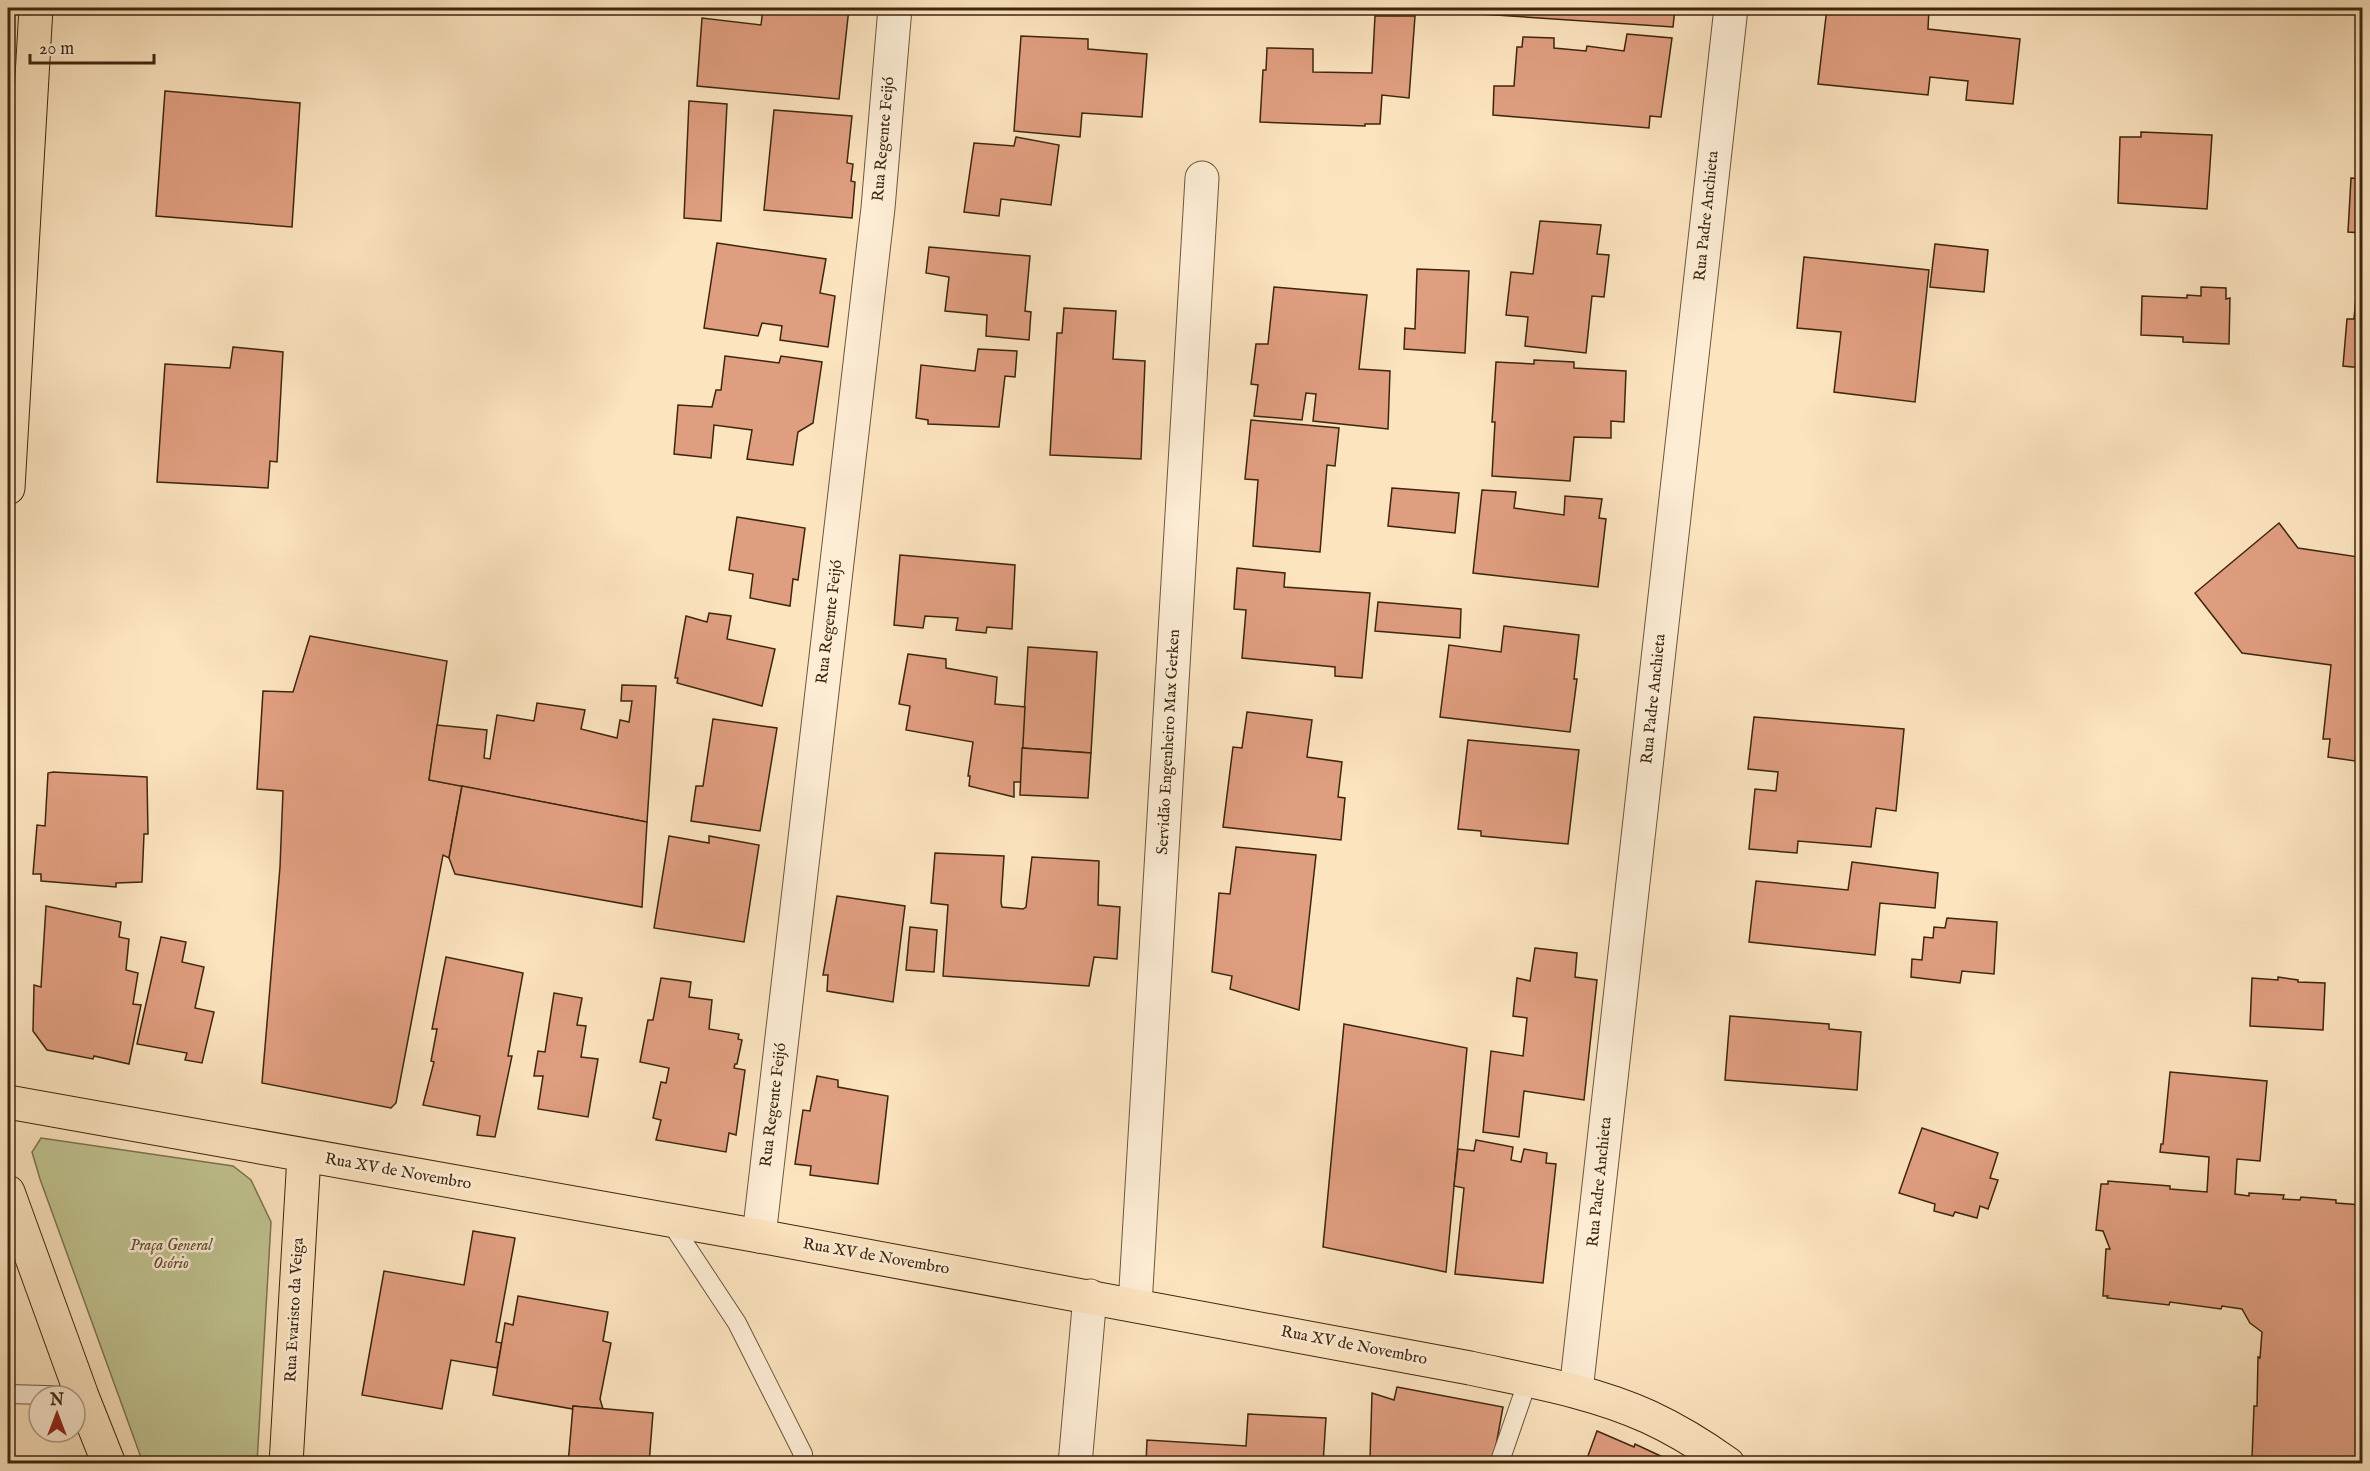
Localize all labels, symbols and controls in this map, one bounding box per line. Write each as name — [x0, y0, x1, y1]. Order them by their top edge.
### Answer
scale bar — [30, 27, 154, 65]
text: 20 m — [39, 38, 74, 61]
street label: Rua Regente Feijó — [869, 75, 899, 202]
street label: Rua Padre Anchieta — [1690, 150, 1724, 282]
street label: Rua Regente Feijó — [812, 558, 848, 685]
street label: Servidão Engenheiro Max Gerken — [1153, 628, 1185, 855]
street label: Rua Padre Anchieta — [1637, 633, 1671, 765]
street label: Rua Regente Feijó — [756, 1041, 792, 1168]
street label: Rua Padre Anchieta — [1583, 1116, 1617, 1248]
street label: Rua XV de Novembro — [323, 1149, 473, 1195]
street label: Rua XV de Novembro — [801, 1234, 951, 1280]
park label: Praça General Osório — [130, 1236, 213, 1274]
street label: Rua Evaristo da Veiga — [281, 1237, 309, 1383]
street label: Rua XV de Novembro — [1279, 1322, 1429, 1370]
north arrow — [27, 1384, 87, 1444]
text: N — [49, 1391, 64, 1411]

